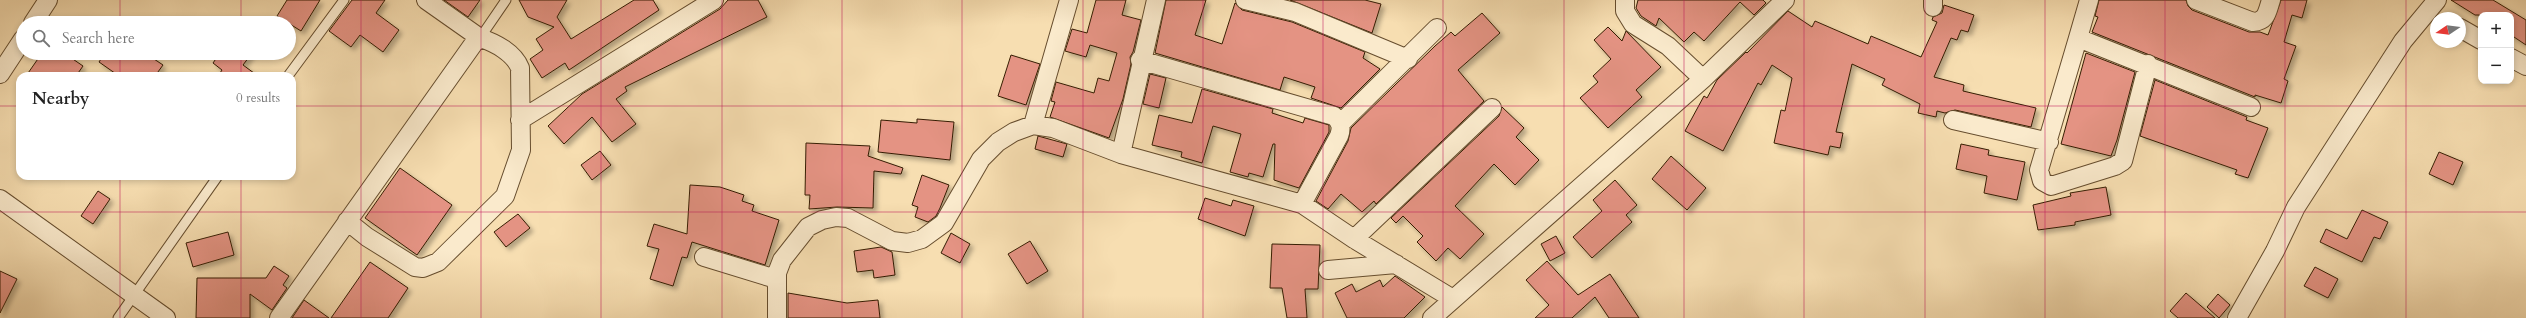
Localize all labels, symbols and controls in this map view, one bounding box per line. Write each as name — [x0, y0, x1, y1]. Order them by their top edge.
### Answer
north arrow — [2430, 12, 2466, 48]
map controls — [2478, 12, 2514, 84]
button: + — [2478, 12, 2514, 48]
search box — [16, 16, 296, 60]
icon: search — [30, 27, 52, 49]
text: Search here — [62, 28, 135, 48]
button: − — [2478, 48, 2514, 84]
text: Nearby — [32, 87, 89, 110]
text: 0 results — [236, 89, 280, 107]

